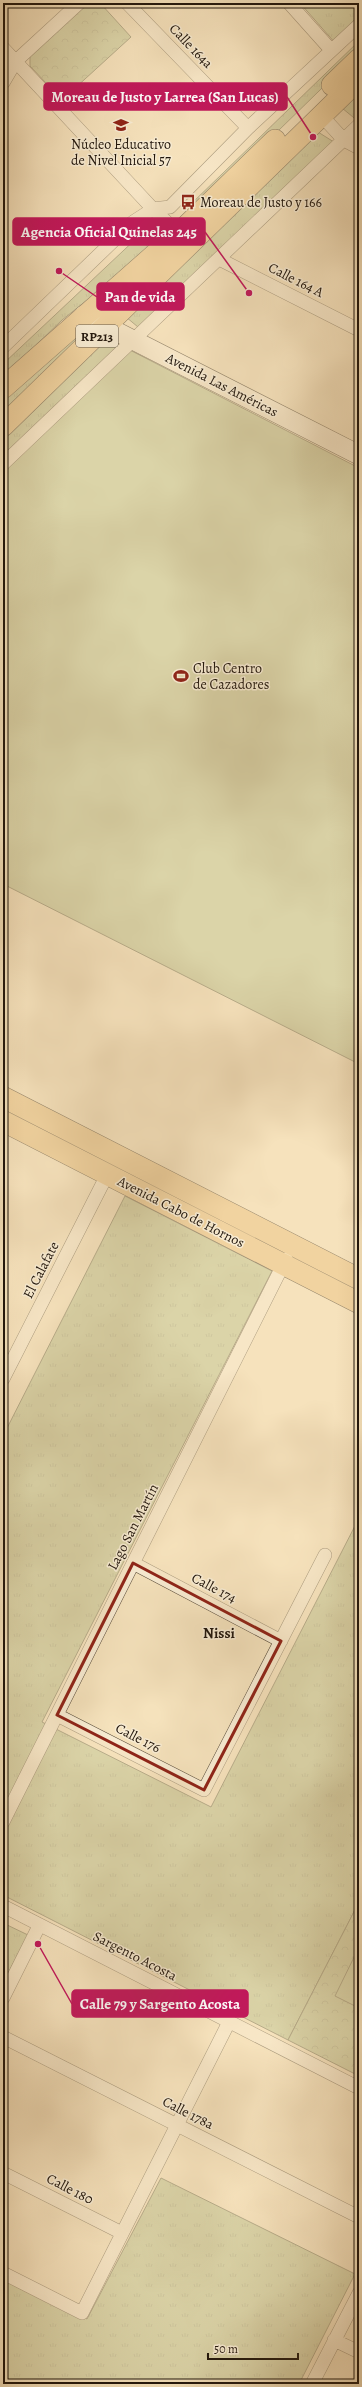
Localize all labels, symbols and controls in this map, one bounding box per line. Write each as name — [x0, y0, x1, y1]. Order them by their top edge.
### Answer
street label: Calle 164a — [165, 20, 217, 73]
callout: Moreau de Justo y Larrea (San Lucas) — [44, 83, 287, 110]
text: Moreau de Justo y Larrea (San Lucas) — [51, 87, 279, 107]
school or university icon: Núcleo Educativo de Nivel Inicial 57 — [112, 116, 130, 134]
place label: Núcleo Educativo de Nivel Inicial 57 — [71, 135, 171, 170]
bus stop icon: Moreau de Justo y 166 — [179, 193, 197, 211]
place label: Moreau de Justo y 166 — [200, 193, 322, 212]
callout: Agencia Oficial Quinelas 245 — [13, 218, 205, 245]
text: Agencia Oficial Quinelas 245 — [20, 222, 197, 242]
street label: Calle 164 A — [265, 258, 328, 302]
callout: Pan de vida — [97, 283, 184, 310]
text: Pan de vida — [105, 287, 176, 307]
road number: RP213 — [76, 325, 118, 347]
street label: Avenida Las Américas — [162, 348, 281, 422]
place label: Club Centro de Cazadores — [193, 659, 269, 694]
sports icon: Club Centro de Cazadores — [172, 667, 190, 685]
street label: Avenida Cabo de Hornos — [113, 1171, 248, 1252]
street label: El Calafate — [19, 1238, 63, 1302]
street label: Lago San Martín — [103, 1480, 163, 1573]
street label: Calle 174 — [188, 1568, 240, 1608]
district label: Nissi — [203, 1623, 236, 1643]
street label: Calle 176 — [112, 1719, 164, 1757]
street label: Sargento Acosta — [90, 1927, 181, 1986]
callout: Calle 79 y Sargento Acosta — [72, 1990, 248, 2017]
text: Calle 79 y Sargento Acosta — [80, 1994, 241, 2014]
street label: Calle 178a — [159, 2092, 217, 2134]
street label: Calle 180 — [43, 2169, 97, 2209]
scale bar — [208, 2335, 298, 2361]
text: 50 m — [214, 2341, 238, 2357]

